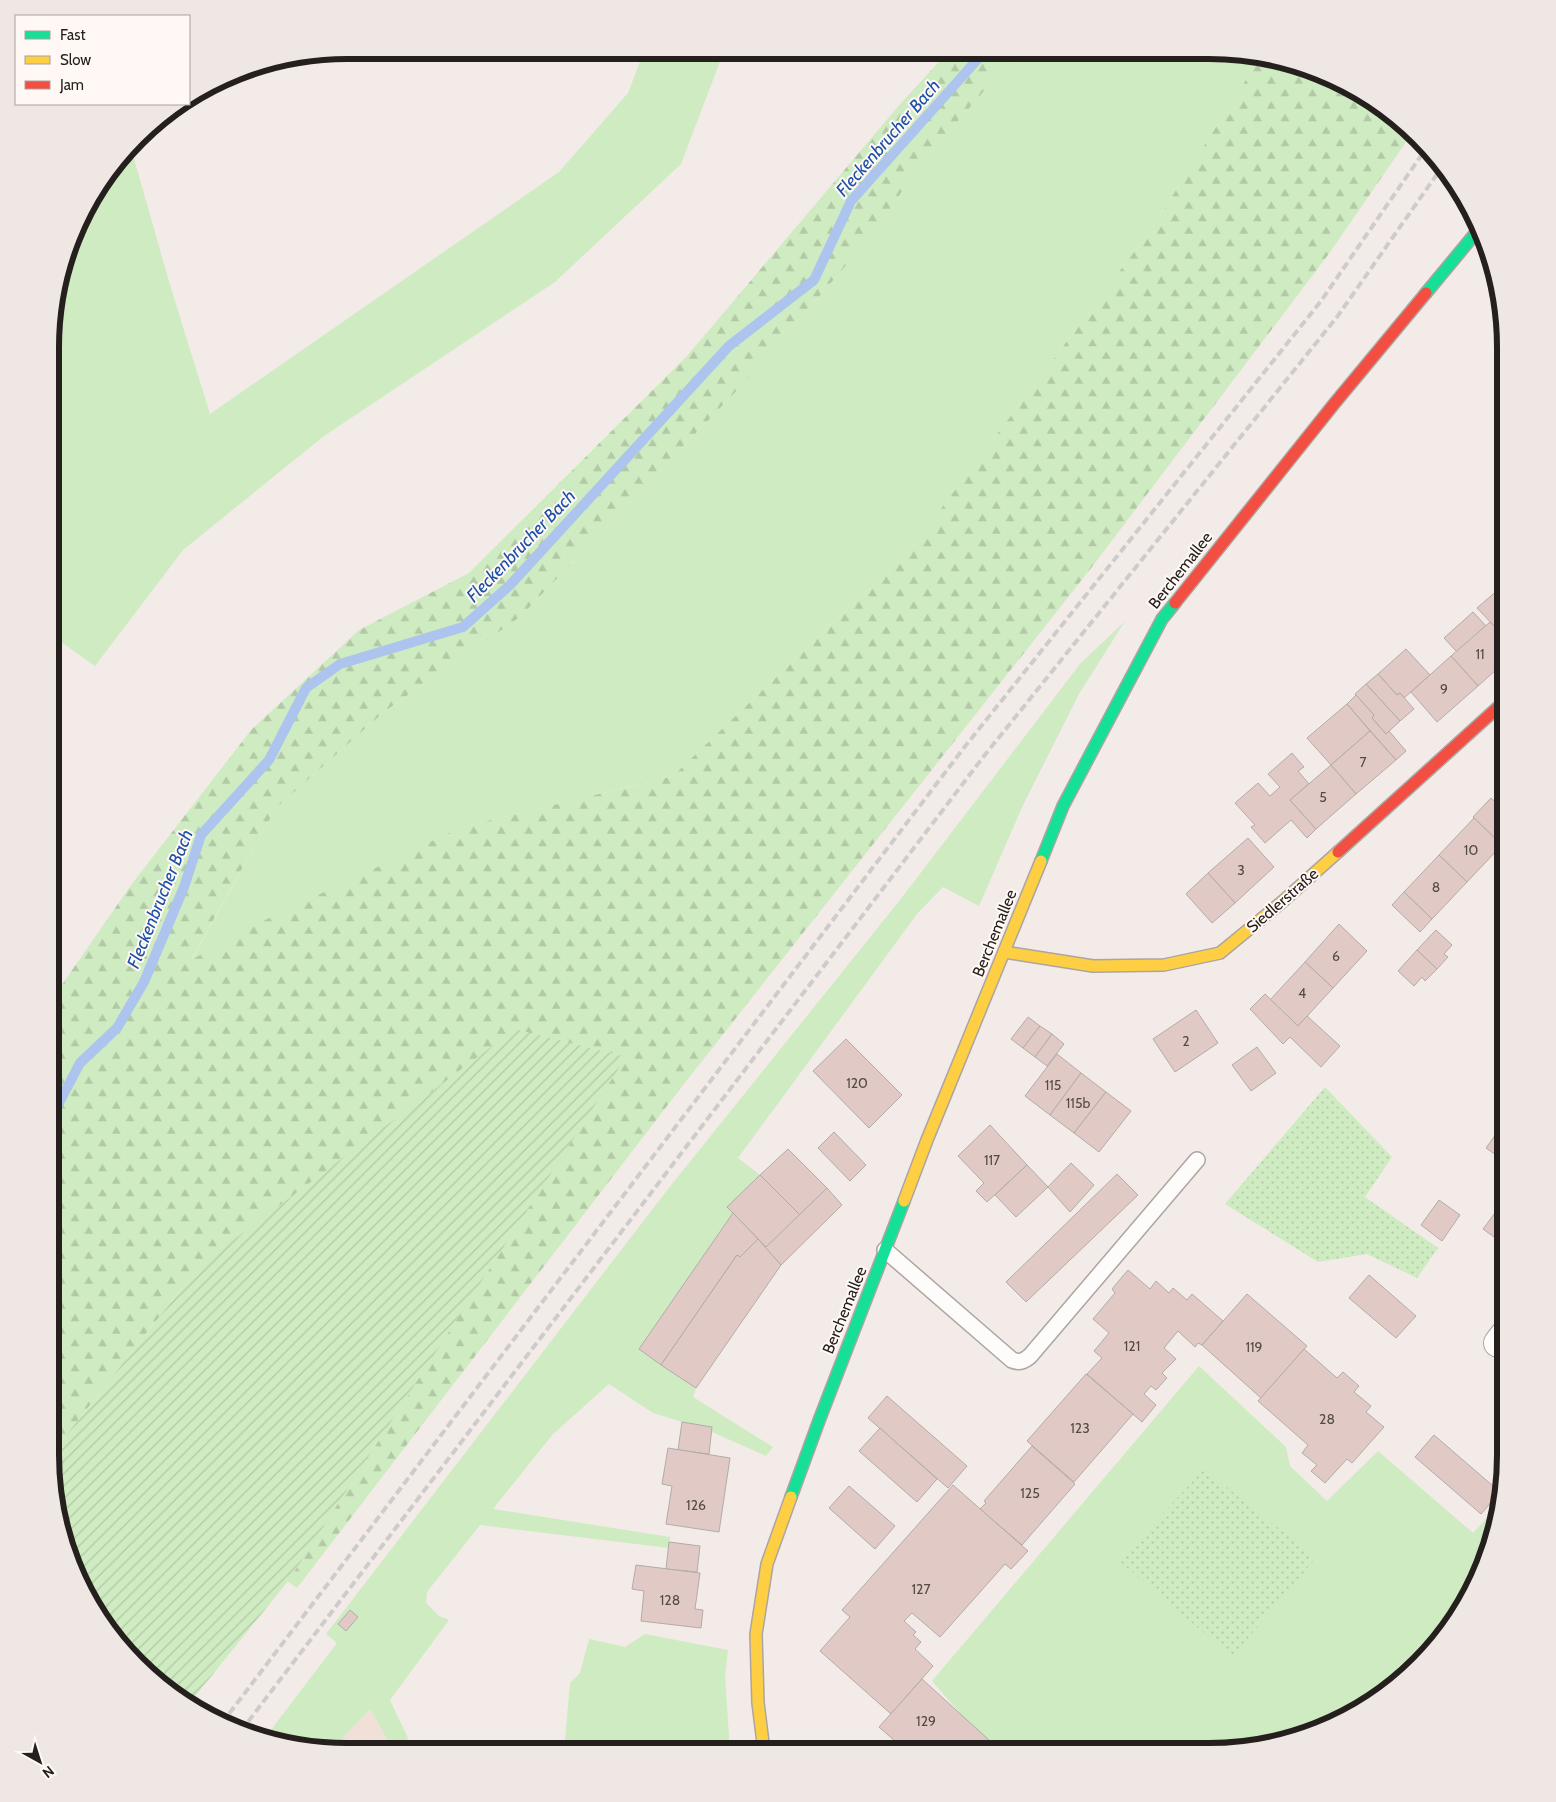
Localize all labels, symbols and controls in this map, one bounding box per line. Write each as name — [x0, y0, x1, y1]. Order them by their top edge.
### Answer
legend — [15, 15, 190, 105]
text: Fast — [60, 26, 85, 44]
text: Slow — [60, 51, 91, 69]
water label: Fleckenbrucher Bach — [831, 75, 945, 201]
text: Jam — [59, 76, 84, 94]
water label: Fleckenbrucher Bach — [462, 485, 580, 607]
street label: Berchemallee — [1144, 528, 1216, 613]
house number: 11 — [1475, 645, 1485, 663]
house number: 9 — [1440, 680, 1448, 698]
house number: 7 — [1359, 753, 1367, 771]
house number: 5 — [1319, 788, 1327, 806]
water label: Fleckenbrucher Bach — [122, 826, 198, 972]
house number: 10 — [1464, 841, 1478, 859]
house number: 3 — [1237, 861, 1245, 879]
street label: Siedlerstraße — [1243, 864, 1322, 937]
house number: 8 — [1432, 878, 1440, 896]
street label: Berchemallee — [968, 887, 1021, 980]
house number: 6 — [1332, 947, 1340, 965]
house number: 4 — [1298, 984, 1306, 1002]
house number: 2 — [1182, 1032, 1190, 1050]
house number: 120 — [846, 1074, 868, 1092]
house number: 115 — [1045, 1076, 1061, 1094]
house number: 115b — [1066, 1094, 1090, 1112]
house number: 117 — [984, 1151, 1000, 1169]
street label: Berchemallee — [818, 1264, 871, 1357]
house number: 121 — [1124, 1337, 1140, 1355]
house number: 119 — [1245, 1338, 1263, 1356]
house number: 28 — [1319, 1410, 1335, 1428]
house number: 123 — [1070, 1419, 1090, 1437]
house number: 125 — [1020, 1484, 1040, 1502]
house number: 126 — [686, 1496, 706, 1514]
house number: 127 — [912, 1580, 930, 1598]
house number: 128 — [660, 1591, 680, 1609]
house number: 129 — [916, 1712, 936, 1730]
north arrow — [15, 1737, 65, 1787]
text: N — [39, 1762, 58, 1782]

